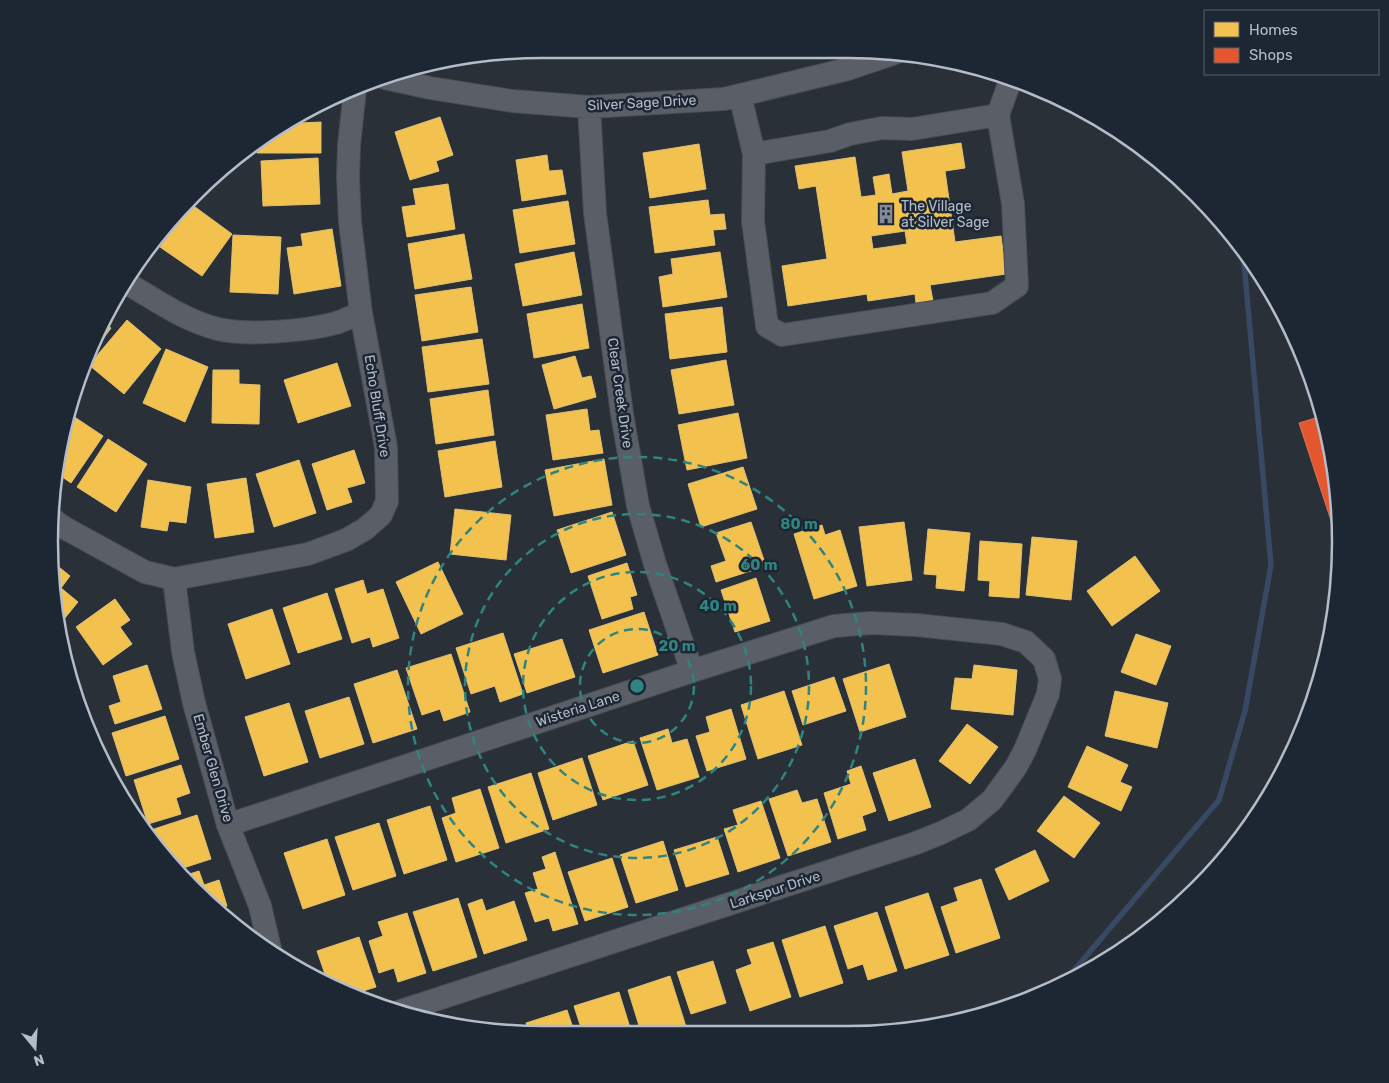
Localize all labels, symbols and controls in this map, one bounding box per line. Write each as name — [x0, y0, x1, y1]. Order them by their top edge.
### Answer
legend — [1204, 10, 1379, 75]
text: Homes — [1249, 21, 1298, 39]
text: Shops — [1249, 46, 1293, 64]
street label: Silver Sage Drive — [587, 92, 697, 114]
place label: The Village at Silver Sage — [901, 198, 990, 231]
building icon: The Village at Silver Sage — [875, 203, 897, 225]
street label: Clear Creek Drive — [604, 337, 636, 449]
street label: Echo Bluff Drive — [360, 353, 394, 459]
text: 80 m — [780, 515, 818, 533]
text: 60 m — [741, 556, 777, 574]
text: 40 m — [699, 597, 737, 615]
text: 20 m — [659, 637, 695, 655]
centre of rings — [628, 677, 646, 695]
street label: Wisteria Lane — [534, 687, 622, 731]
street label: Ember Glen Drive — [189, 712, 237, 824]
street label: Larkspur Drive — [728, 867, 823, 913]
north arrow — [10, 1023, 60, 1073]
text: N — [31, 1050, 46, 1070]

